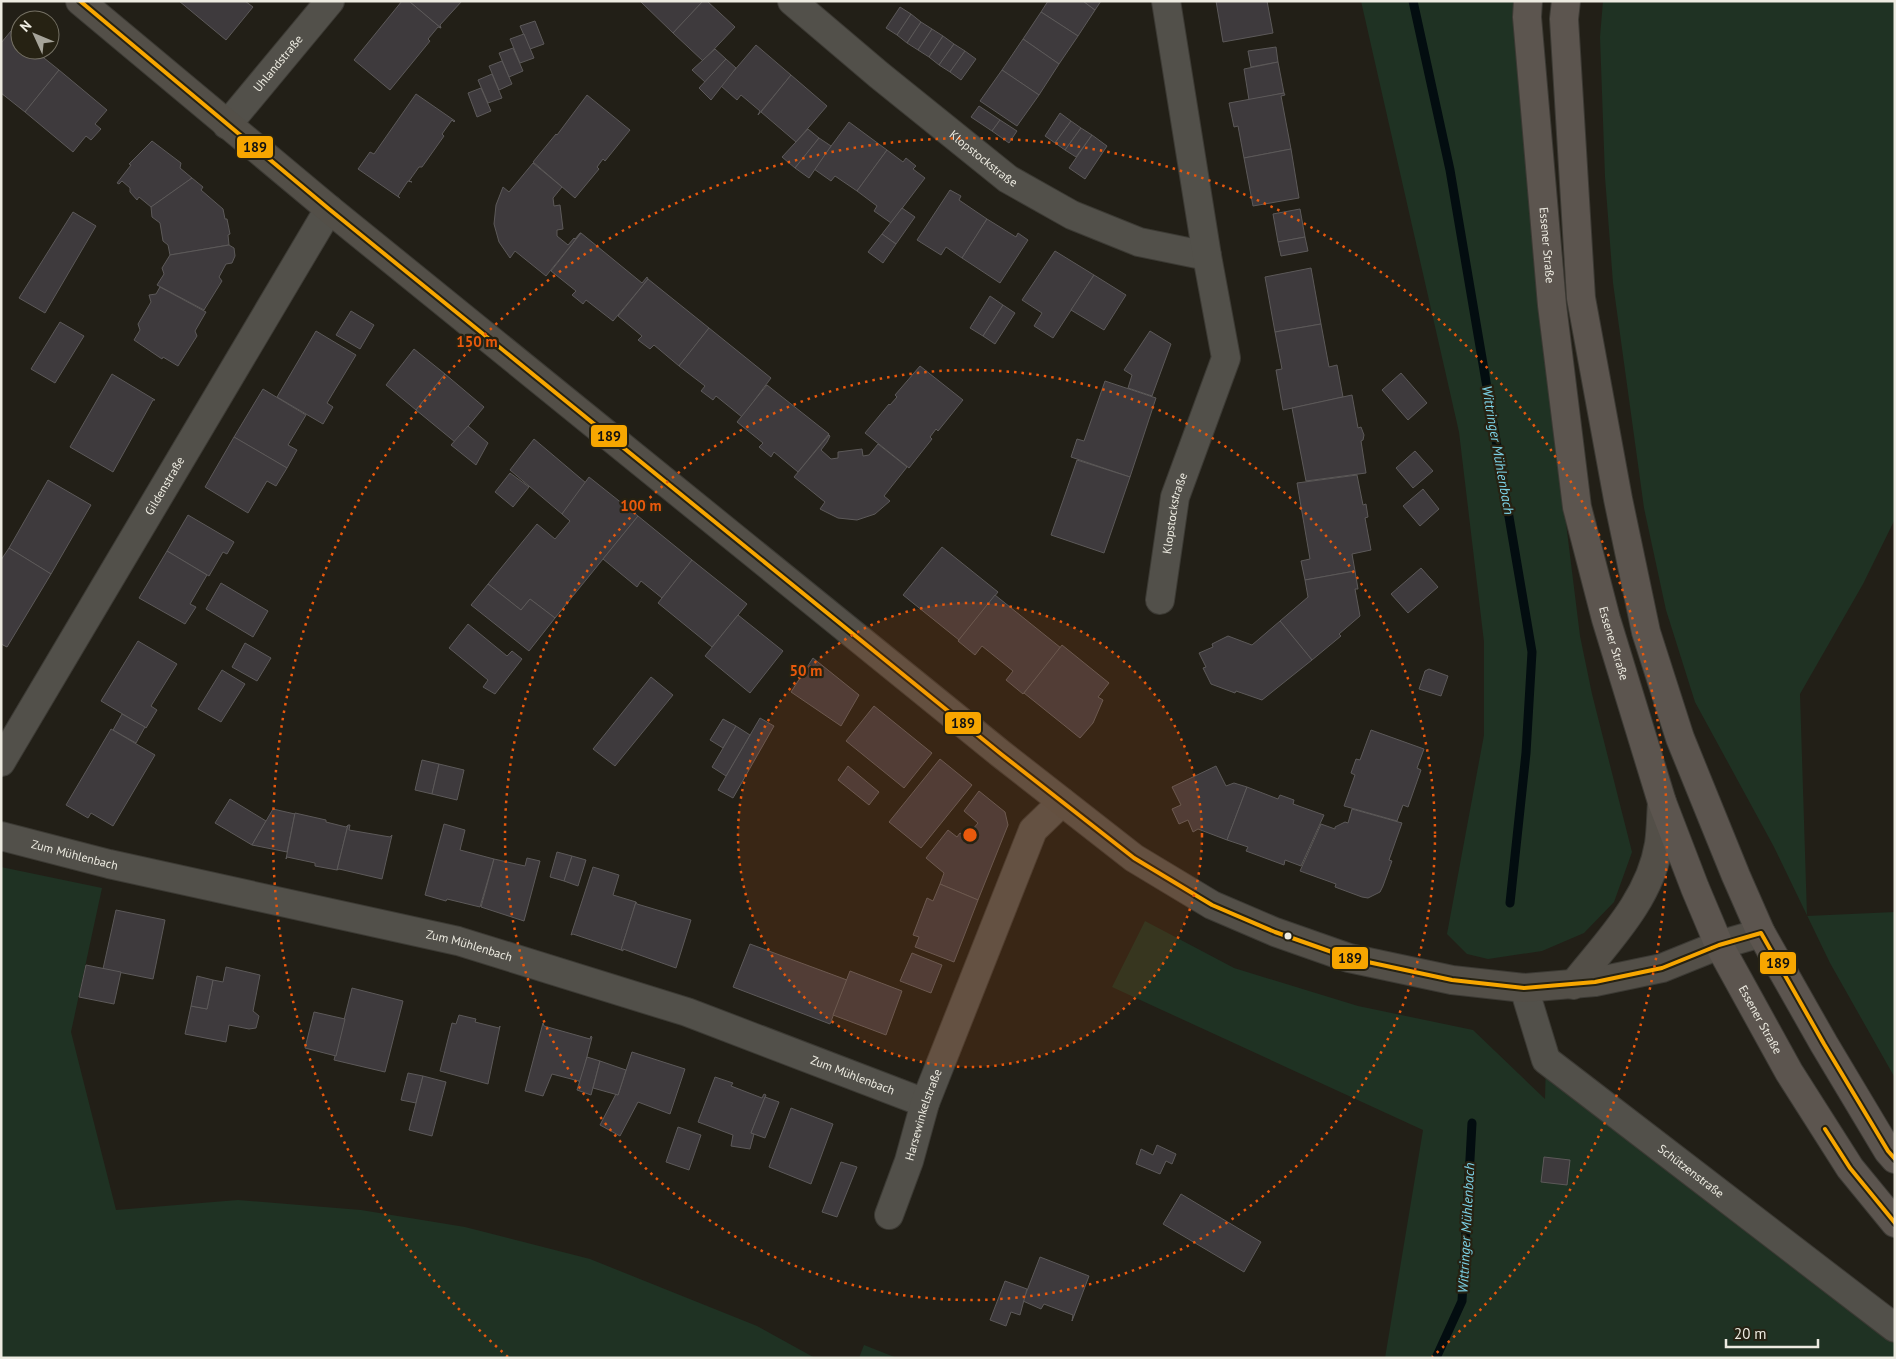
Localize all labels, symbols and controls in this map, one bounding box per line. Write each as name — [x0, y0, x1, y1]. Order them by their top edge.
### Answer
north arrow — [10, 10, 60, 60]
text: N — [16, 16, 35, 36]
street label: Uhlandstraße — [250, 32, 306, 95]
street label: Klopstockstraße — [947, 127, 1020, 190]
line badge: 189 — [236, 135, 274, 159]
text: 189 — [243, 138, 267, 156]
street label: Essener Straße — [1537, 206, 1558, 284]
text: 150 m — [456, 332, 498, 351]
water label: Wittringer Mühlenbach — [1478, 384, 1518, 516]
line badge: 189 — [590, 424, 628, 448]
text: 189 — [597, 427, 621, 445]
street label: Gildenstraße — [141, 454, 188, 518]
street label: Klopstockstraße — [1159, 470, 1190, 555]
text: 100 m — [620, 496, 662, 515]
street label: Essener Straße — [1596, 605, 1632, 682]
text: 50 m — [790, 661, 822, 680]
line badge: 189 — [944, 711, 982, 735]
text: 189 — [951, 714, 975, 732]
centre of rings — [961, 826, 979, 844]
street label: Zum Mühlenbach — [30, 836, 119, 873]
street label: Zum Mühlenbach — [425, 926, 514, 964]
unlabelled marker — [1283, 931, 1293, 941]
line badge: 189 — [1331, 946, 1369, 970]
text: 189 — [1338, 949, 1362, 967]
line badge: 189 — [1759, 951, 1797, 975]
text: 189 — [1766, 954, 1790, 972]
street label: Essener Straße — [1736, 982, 1786, 1057]
street label: Zum Mühlenbach — [809, 1052, 897, 1098]
street label: Harsewinkelstraße — [901, 1067, 945, 1162]
street label: Schützenstraße — [1655, 1141, 1727, 1201]
water label: Wittringer Mühlenbach — [1454, 1162, 1478, 1294]
scale bar — [1726, 1316, 1818, 1348]
text: 20 m — [1734, 1324, 1767, 1343]

